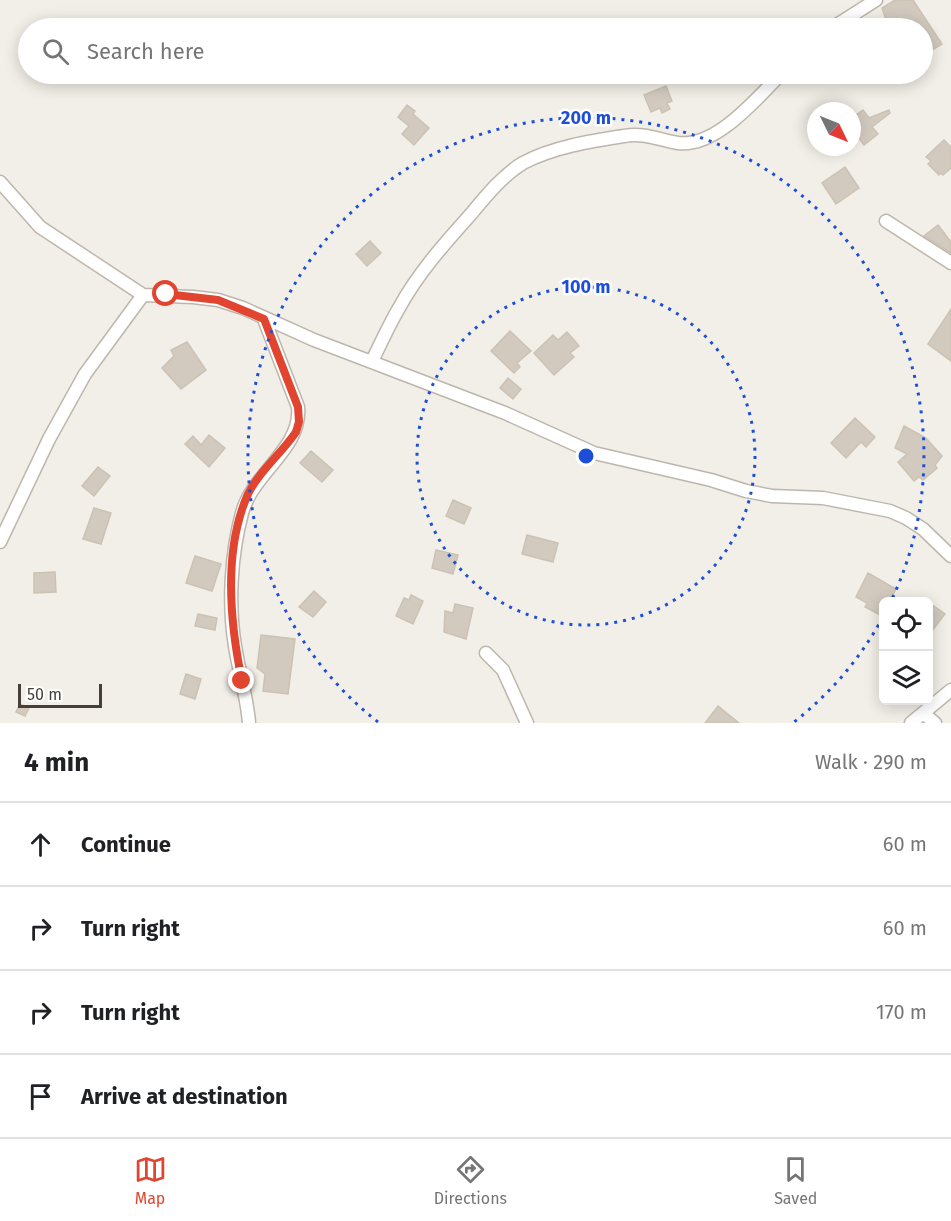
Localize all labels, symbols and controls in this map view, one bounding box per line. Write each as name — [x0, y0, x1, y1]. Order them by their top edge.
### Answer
search box — [18, 18, 933, 84]
icon: search — [39, 35, 72, 68]
text: Search here — [87, 38, 205, 65]
north arrow — [807, 102, 861, 156]
text: 200 m — [561, 107, 611, 129]
text: 100 m — [562, 276, 610, 298]
route start — [152, 280, 178, 306]
centre of rings — [576, 446, 596, 466]
map controls — [879, 597, 933, 705]
button: locate — [879, 597, 933, 651]
button: layers — [879, 651, 933, 705]
route end — [228, 667, 254, 693]
scale bar — [18, 681, 102, 708]
text: 50 m — [27, 685, 62, 704]
text: 4 min — [24, 747, 89, 778]
text: Walk · 290 m — [815, 750, 927, 774]
icon: ahead — [24, 828, 57, 861]
text: Continue — [81, 831, 171, 858]
text: 60 m — [883, 832, 927, 856]
icon: right — [24, 912, 57, 945]
text: Turn right — [81, 915, 180, 942]
text: 60 m — [883, 916, 927, 940]
icon: right — [24, 996, 57, 1029]
text: Turn right — [81, 999, 180, 1026]
text: 170 m — [876, 1000, 927, 1024]
icon: arrive — [24, 1080, 57, 1113]
text: Arrive at destination — [81, 1083, 288, 1110]
tab: Map — [134, 1153, 167, 1208]
tab: Directions — [434, 1153, 507, 1208]
tab: Saved — [774, 1153, 817, 1208]

